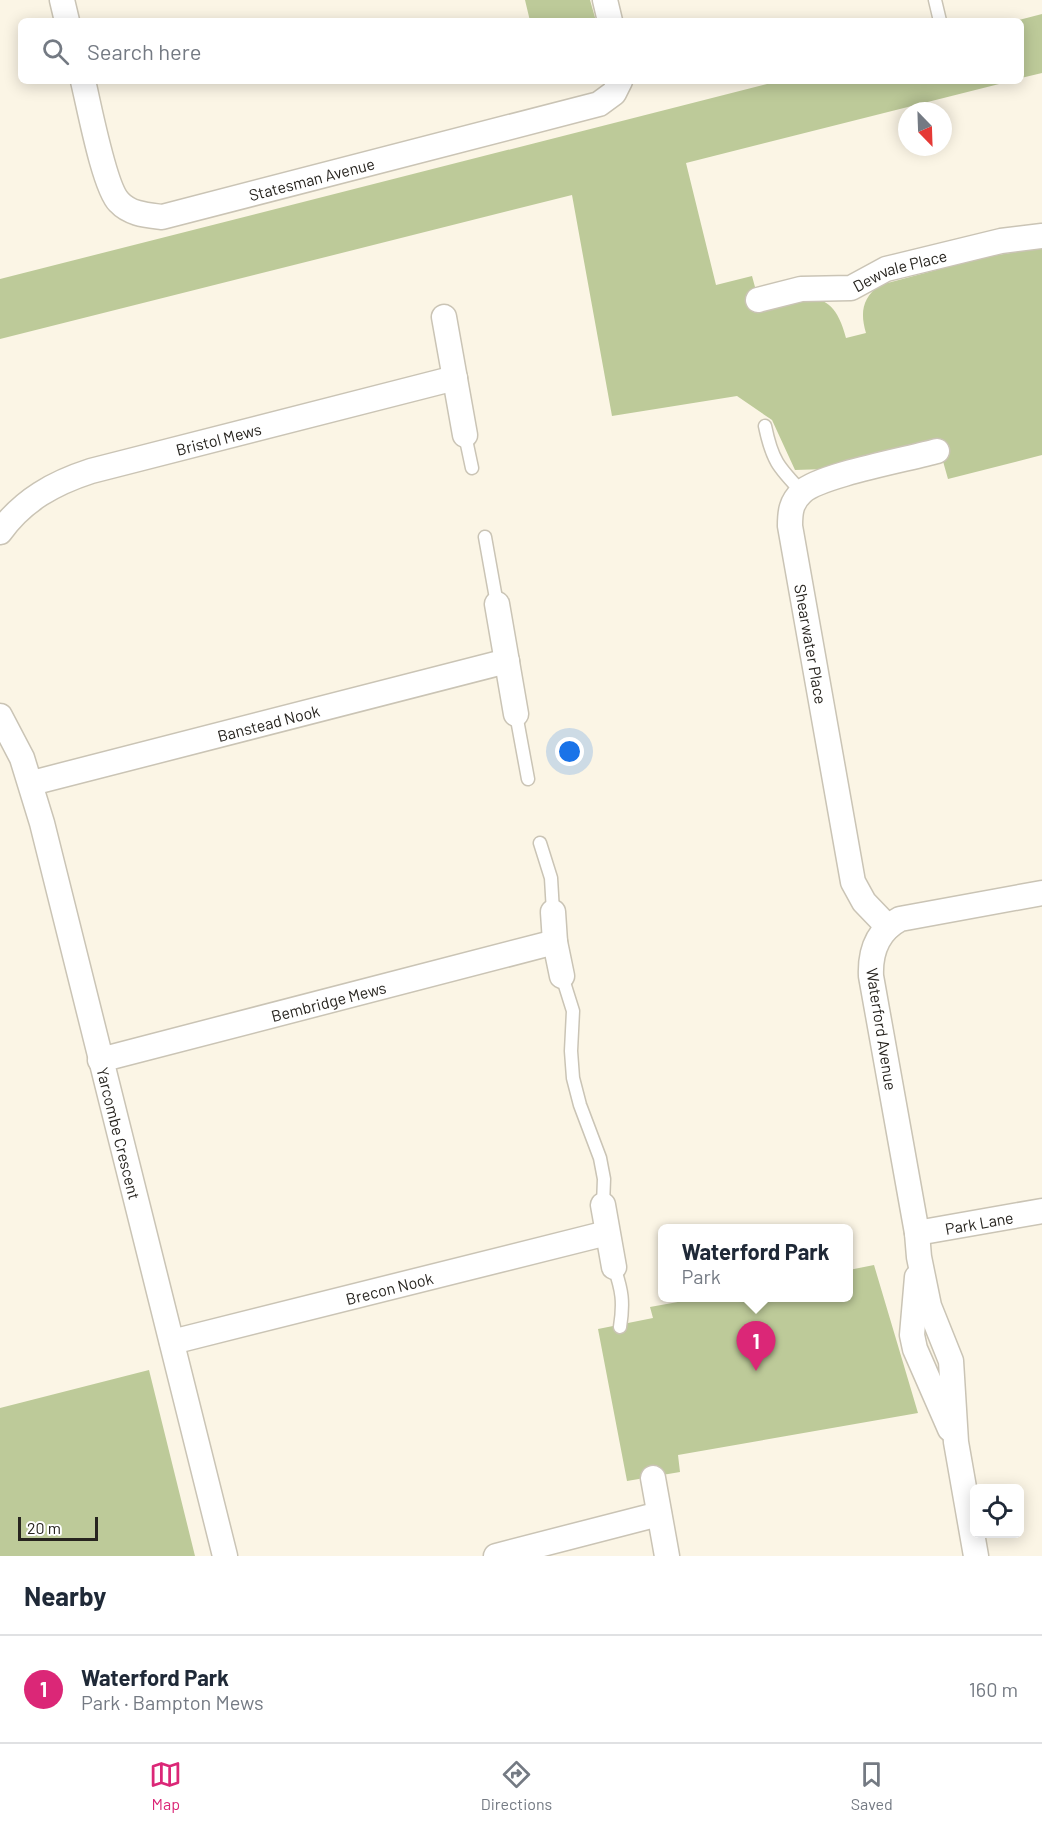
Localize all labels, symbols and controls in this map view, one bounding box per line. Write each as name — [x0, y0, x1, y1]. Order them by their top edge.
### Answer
search box — [18, 18, 1024, 84]
icon: search — [39, 35, 72, 68]
text: Search here — [87, 38, 201, 64]
north arrow — [898, 102, 952, 156]
street label: Statesman Avenue — [247, 153, 376, 204]
street label: Dewvale Place — [849, 245, 949, 295]
street label: Bristol Mews — [174, 418, 263, 458]
street label: Shearwater Place — [791, 583, 831, 705]
street label: Banstead Nook — [215, 700, 322, 745]
your location — [555, 737, 584, 766]
street label: Waterford Avenue — [863, 966, 901, 1092]
street label: Bembridge Mews — [269, 977, 388, 1025]
street label: Yarcombe Crescent — [94, 1065, 145, 1201]
street label: Park Lane — [943, 1207, 1015, 1237]
popup — [658, 1224, 853, 1302]
text: Waterford Park — [682, 1238, 829, 1264]
text: Park — [682, 1264, 721, 1288]
street label: Brecon Nook — [344, 1267, 435, 1308]
pin: 1 — [736, 1322, 776, 1371]
map controls — [970, 1484, 1024, 1538]
button: locate — [970, 1484, 1024, 1538]
scale bar — [18, 1514, 98, 1542]
text: 20 m — [27, 1518, 61, 1537]
text: Nearby — [24, 1580, 106, 1611]
text: Waterford Park — [81, 1664, 229, 1690]
text: 1 — [40, 1677, 47, 1701]
text: 160 m — [969, 1677, 1018, 1701]
text: Park · Bampton Mews — [81, 1690, 264, 1714]
tab: Map — [149, 1758, 182, 1813]
tab: Directions — [481, 1758, 552, 1813]
tab: Saved — [851, 1758, 893, 1813]

